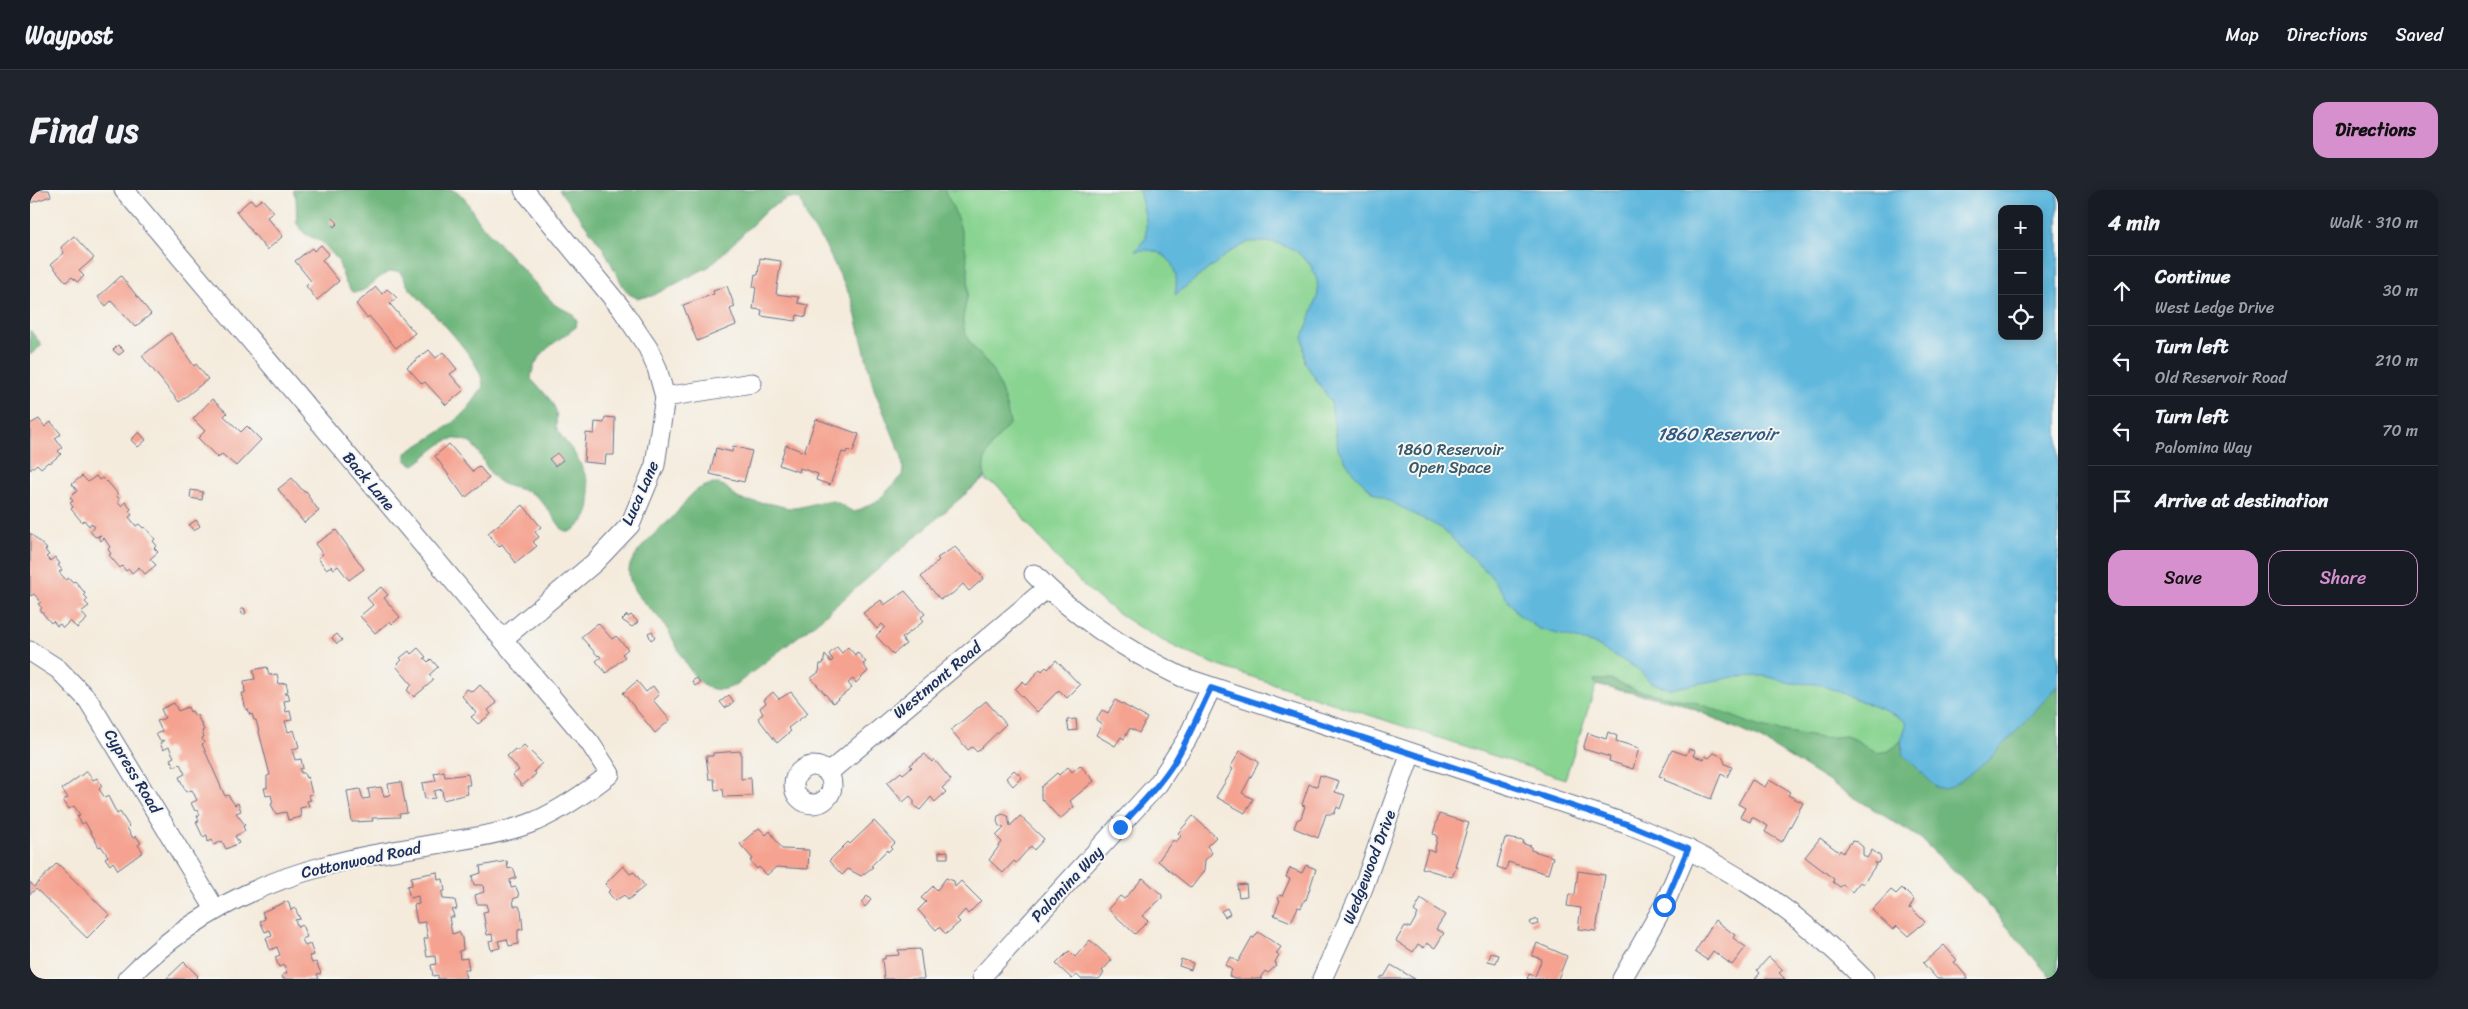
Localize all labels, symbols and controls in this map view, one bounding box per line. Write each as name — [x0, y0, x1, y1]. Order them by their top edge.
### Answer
text: Waypost — [25, 14, 113, 56]
text: Map — [2226, 19, 2259, 51]
text: Directions — [2287, 19, 2368, 51]
text: Saved — [2396, 19, 2443, 51]
text: Find us — [30, 99, 138, 161]
button: Directions — [2313, 102, 2438, 158]
text: 4 min — [2108, 204, 2160, 242]
map controls — [1998, 205, 2043, 340]
button: + — [1998, 205, 2043, 250]
text: Walk · 310 m — [2330, 208, 2418, 237]
button: − — [1998, 250, 2043, 295]
text: Continue — [2155, 260, 2231, 293]
text: 30 m — [2383, 276, 2418, 305]
icon: ahead — [2108, 277, 2136, 305]
text: West Ledge Drive — [2155, 293, 2274, 322]
button: locate — [1998, 295, 2043, 340]
text: Turn left — [2155, 330, 2228, 363]
text: 210 m — [2375, 346, 2418, 375]
icon: left — [2108, 347, 2136, 375]
text: Old Reservoir Road — [2155, 363, 2287, 392]
text: Turn left — [2155, 400, 2228, 433]
text: 70 m — [2382, 416, 2418, 445]
icon: left — [2108, 417, 2136, 445]
water label: 1860 Reservoir — [1657, 418, 1780, 450]
text: Palomina Way — [2155, 433, 2252, 462]
park label: 1860 Reservoir Open Space — [1397, 435, 1505, 482]
street label: Back Lane — [335, 445, 403, 518]
street label: Luca Lane — [613, 456, 667, 530]
text: Arrive at destination — [2155, 484, 2328, 517]
icon: arrive — [2108, 487, 2136, 515]
button: Save — [2108, 550, 2258, 606]
button: Share — [2268, 550, 2418, 606]
street label: Westmont Road — [886, 633, 989, 726]
street label: Cypress Road — [96, 723, 171, 820]
street label: Wedgewood Drive — [1334, 805, 1404, 929]
route end — [1109, 816, 1132, 839]
street label: Cottonwood Road — [298, 833, 425, 887]
street label: Palomina Way — [1023, 838, 1111, 929]
route start — [1653, 894, 1676, 917]

